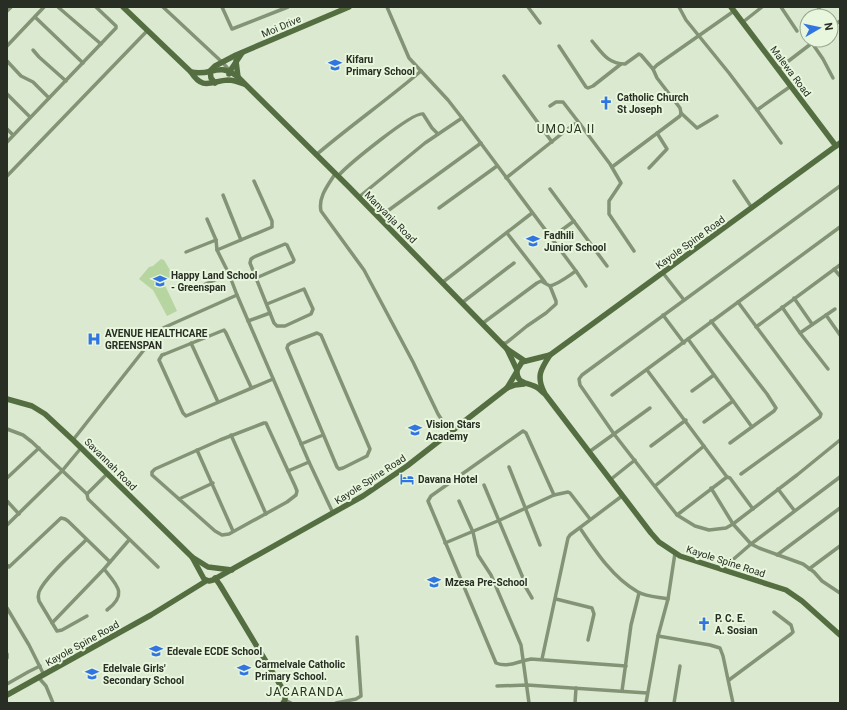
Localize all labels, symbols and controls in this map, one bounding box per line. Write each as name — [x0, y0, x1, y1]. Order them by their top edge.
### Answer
north arrow — [799, 8, 839, 48]
street label: Moi Drive — [260, 13, 303, 40]
text: N — [821, 22, 835, 32]
street label: Malewa Road — [768, 44, 813, 99]
place label: Kifaru Primary School — [346, 54, 415, 77]
school or university icon: Kifaru Primary School — [327, 57, 343, 73]
place label: Catholic Church St Joseph — [617, 92, 689, 115]
church icon: Catholic Church St Joseph — [598, 95, 614, 111]
district label: UMOJA II — [537, 122, 595, 136]
street label: Manyanja Road — [363, 189, 419, 245]
street label: Kayole Spine Road — [654, 214, 727, 271]
place label: Fadhili Junior School — [544, 230, 606, 253]
school or university icon: Fadhili Junior School — [525, 233, 541, 249]
place label: Happy Land School - Greenspan — [171, 270, 258, 293]
school or university icon: Happy Land School - Greenspan — [152, 273, 168, 289]
place label: AVENUE HEALTHCARE GREENSPAN — [105, 328, 208, 351]
hospital icon: AVENUE HEALTHCARE GREENSPAN — [86, 331, 102, 347]
place label: Vision Stars Academy — [426, 419, 480, 442]
school or university icon: Vision Stars Academy — [407, 422, 423, 438]
street label: Savannah Road — [82, 436, 139, 493]
street label: Kayole Spine Road — [333, 452, 408, 506]
hotel icon: Davana Hotel — [399, 471, 415, 487]
place label: Davana Hotel — [418, 474, 478, 485]
street label: Kayole Spine Road — [685, 544, 767, 579]
school or university icon: Mzesa Pre-School — [426, 574, 442, 590]
place label: Mzesa Pre-School — [445, 577, 528, 588]
place label: P. C. E. A. Sosian — [715, 613, 758, 636]
church icon: P. C. E. A. Sosian — [696, 616, 712, 632]
street label: Kayole Spine Road — [44, 619, 121, 668]
school or university icon: Edevale ECDE School — [148, 643, 164, 659]
place label: Edevale ECDE School — [167, 646, 262, 657]
place label: Carmelvale Catholic Primary School. — [255, 659, 345, 682]
school or university icon: Carmelvale Catholic Primary School. — [236, 662, 252, 678]
place label: Edelvale Girls' Secondary School — [103, 663, 185, 686]
school or university icon: Edelvale Girls' Secondary School — [84, 666, 100, 682]
district label: JACARANDA — [266, 685, 344, 699]

